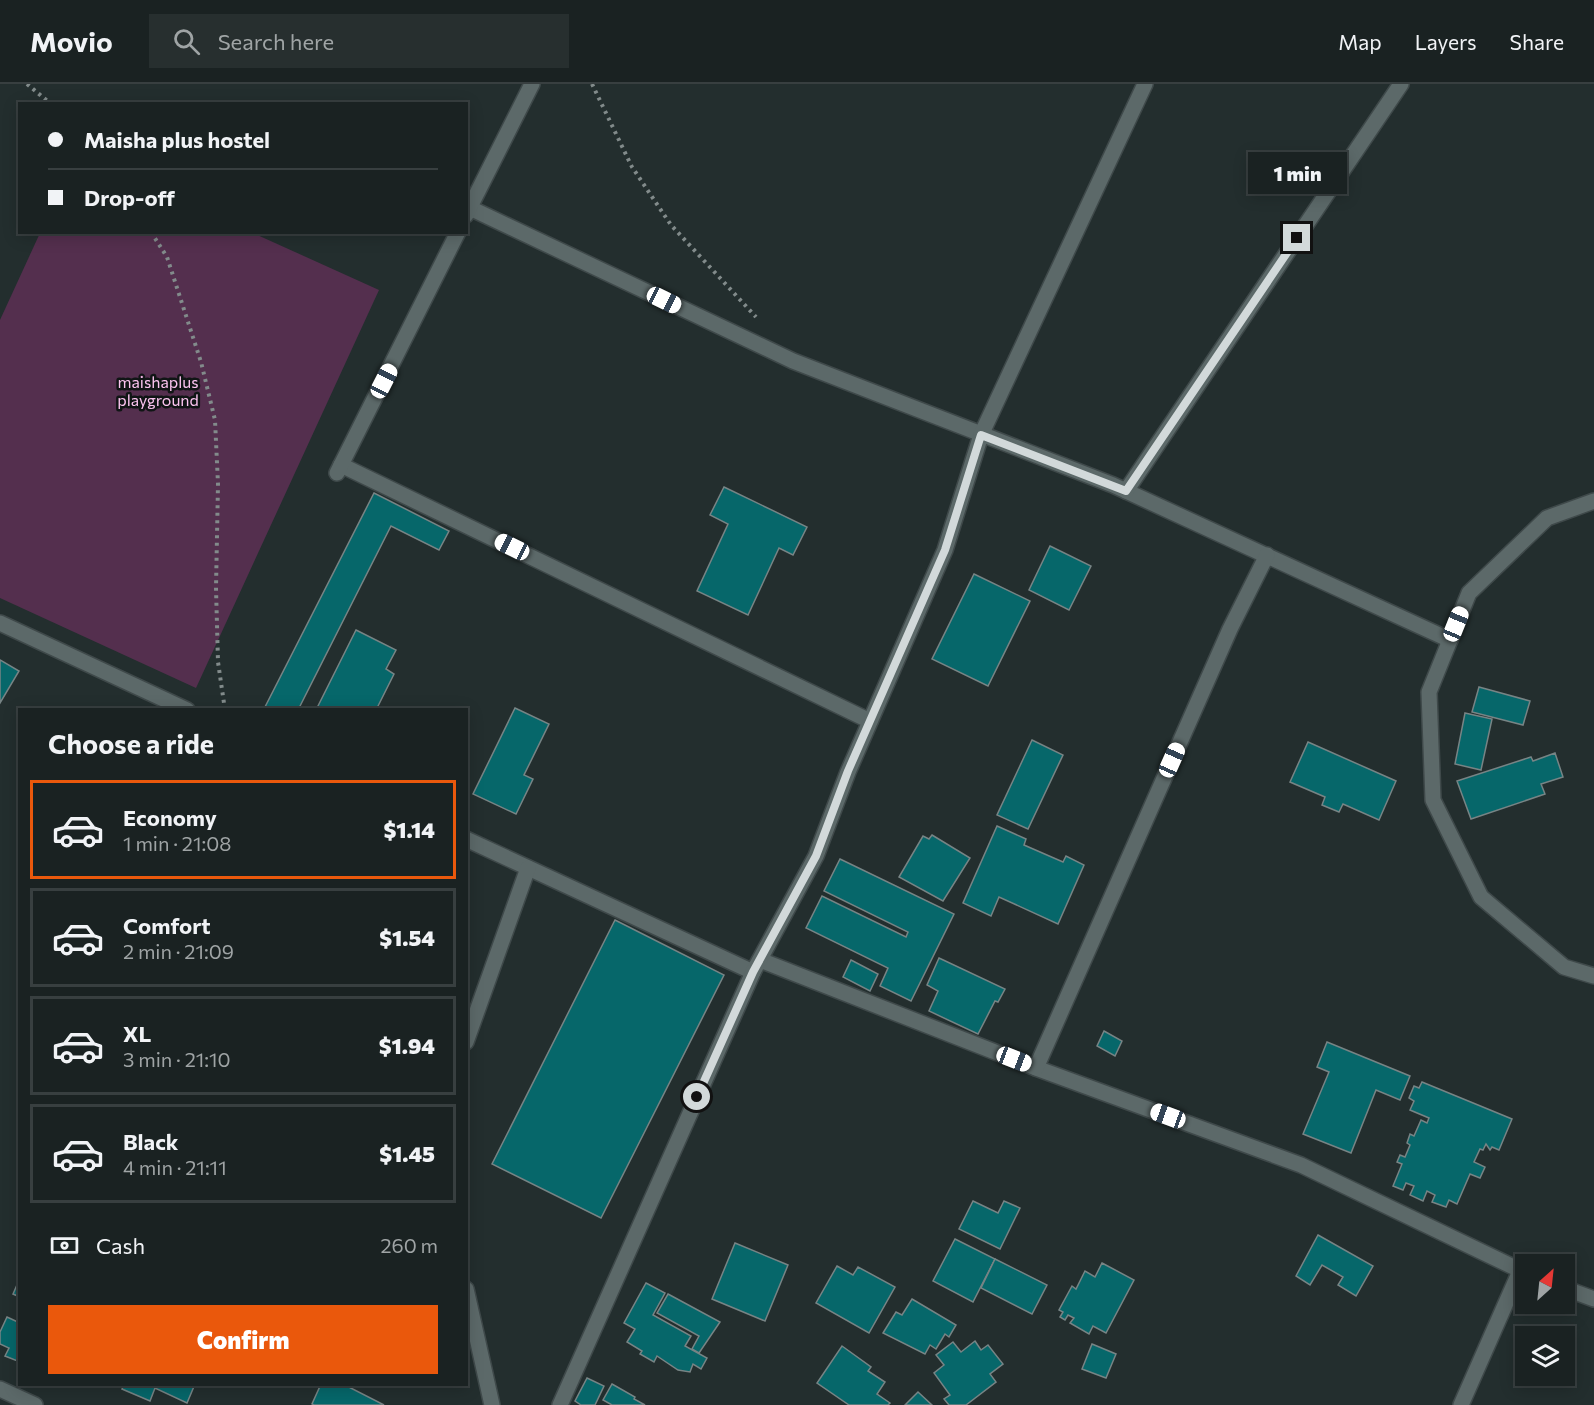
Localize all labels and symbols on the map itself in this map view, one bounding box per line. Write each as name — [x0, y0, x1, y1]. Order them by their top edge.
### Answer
callout: 1 min — [1248, 151, 1346, 193]
route end — [1283, 224, 1310, 251]
car — [644, 284, 684, 316]
car — [368, 361, 400, 401]
park label: maishaplus playground — [117, 372, 199, 409]
car — [492, 531, 532, 563]
car — [1441, 604, 1471, 644]
car — [1156, 740, 1188, 780]
car — [994, 1044, 1034, 1074]
route start — [683, 1083, 710, 1110]
car — [1148, 1101, 1188, 1131]
north arrow — [1515, 1254, 1575, 1314]

